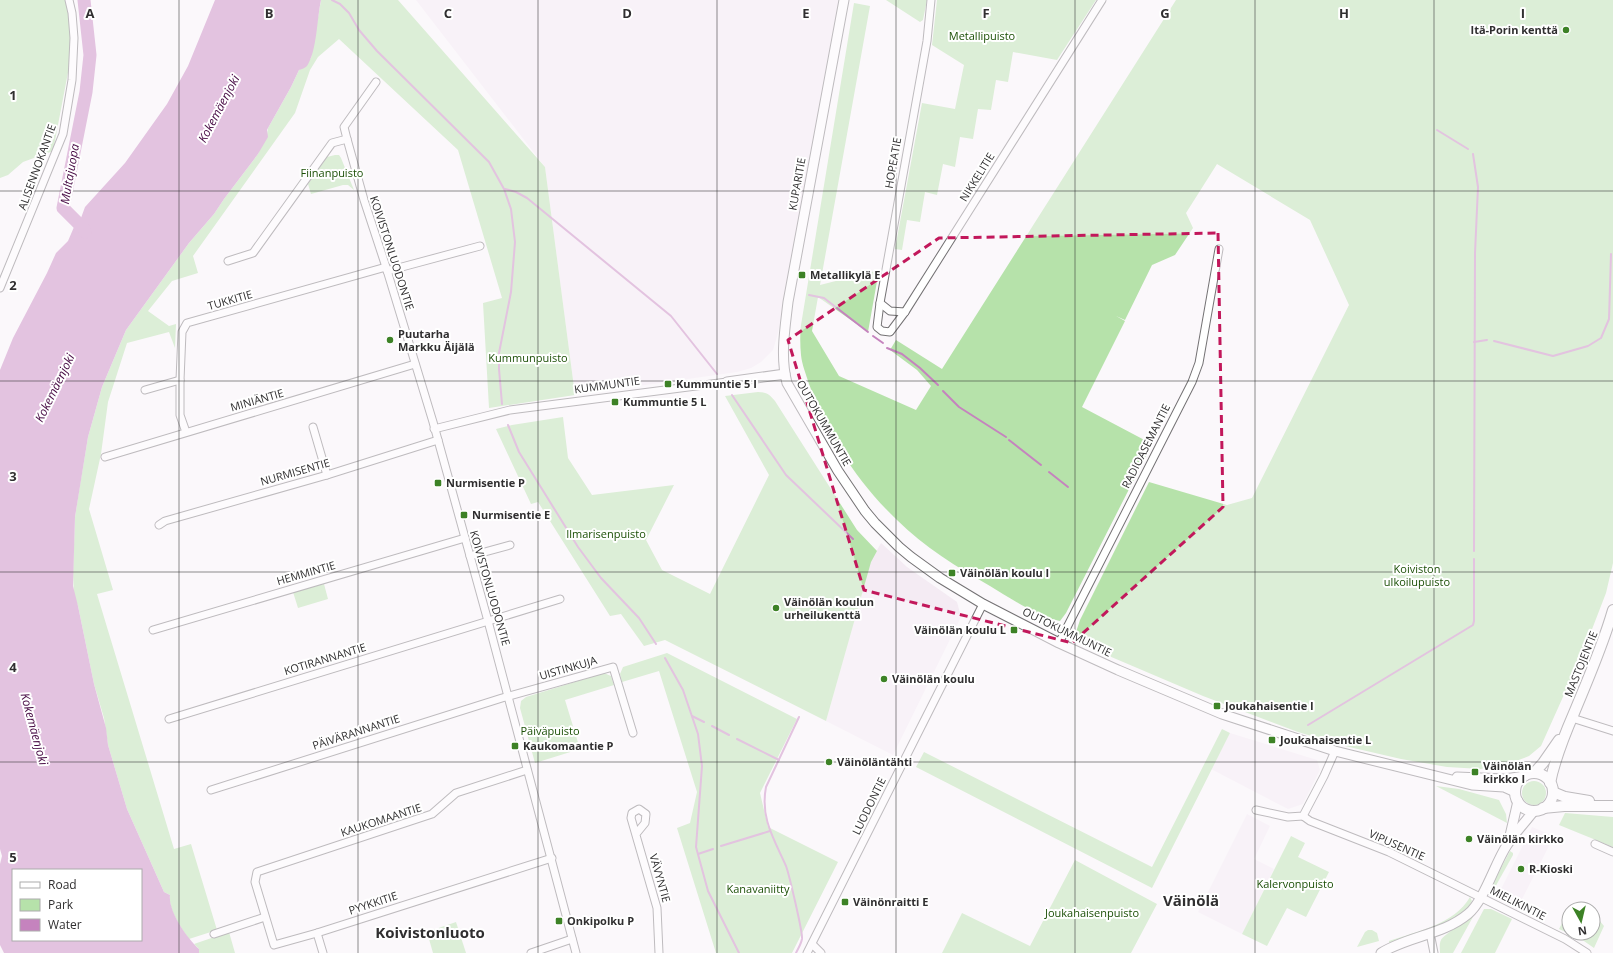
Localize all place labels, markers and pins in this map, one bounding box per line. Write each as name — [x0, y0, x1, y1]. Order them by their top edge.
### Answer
place label: Itä-Porin kenttä — [1470, 22, 1558, 37]
marker: Itä-Porin kenttä — [1561, 25, 1571, 35]
place label: Metallikylä E — [810, 267, 880, 282]
marker: Metallikylä E — [797, 270, 807, 280]
place label: Puutarha Markku Äijälä — [398, 326, 475, 354]
marker: Puutarha Markku Äijälä — [385, 335, 395, 345]
place label: Kummuntie 5 I — [676, 376, 757, 391]
marker: Kummuntie 5 I — [663, 379, 673, 389]
place label: Kummuntie 5 L — [623, 394, 706, 409]
marker: Kummuntie 5 L — [610, 397, 620, 407]
place label: Nurmisentie P — [446, 475, 525, 490]
marker: Nurmisentie P — [433, 478, 443, 488]
place label: Nurmisentie E — [472, 507, 550, 522]
marker: Nurmisentie E — [459, 510, 469, 520]
place label: Väinölän koulu I — [960, 565, 1049, 580]
marker: Väinölän koulu I — [947, 568, 957, 578]
place label: Väinölän koulun urheilukenttä — [784, 594, 874, 622]
marker: Väinölän koulun urheilukenttä — [771, 603, 781, 613]
place label: Väinölän koulu L — [914, 622, 1006, 637]
marker: Väinölän koulu L — [1009, 625, 1019, 635]
place label: Väinölän koulu — [892, 671, 975, 686]
marker: Väinölän koulu — [879, 674, 889, 684]
place label: Joukahaisentie I — [1224, 698, 1314, 713]
marker: Joukahaisentie I — [1212, 701, 1222, 711]
place label: Joukahaisentie L — [1279, 732, 1371, 747]
marker: Joukahaisentie L — [1267, 735, 1277, 745]
place label: Kaukomaantie P — [523, 738, 614, 753]
marker: Kaukomaantie P — [510, 741, 520, 751]
place label: Väinöläntähti — [837, 754, 912, 769]
marker: Väinöläntähti — [824, 757, 834, 767]
place label: Väinölän kirkko I — [1483, 758, 1531, 786]
marker: Väinölän kirkko I — [1470, 767, 1480, 777]
place label: Väinölän kirkko — [1477, 831, 1564, 846]
marker: Väinölän kirkko — [1464, 834, 1474, 844]
place label: R-Kioski — [1529, 861, 1573, 876]
marker: R-Kioski — [1516, 864, 1526, 874]
place label: Väinönraitti E — [853, 894, 928, 909]
marker: Väinönraitti E — [840, 897, 850, 907]
place label: Onkipolku P — [567, 913, 634, 928]
marker: Onkipolku P — [554, 916, 564, 926]

